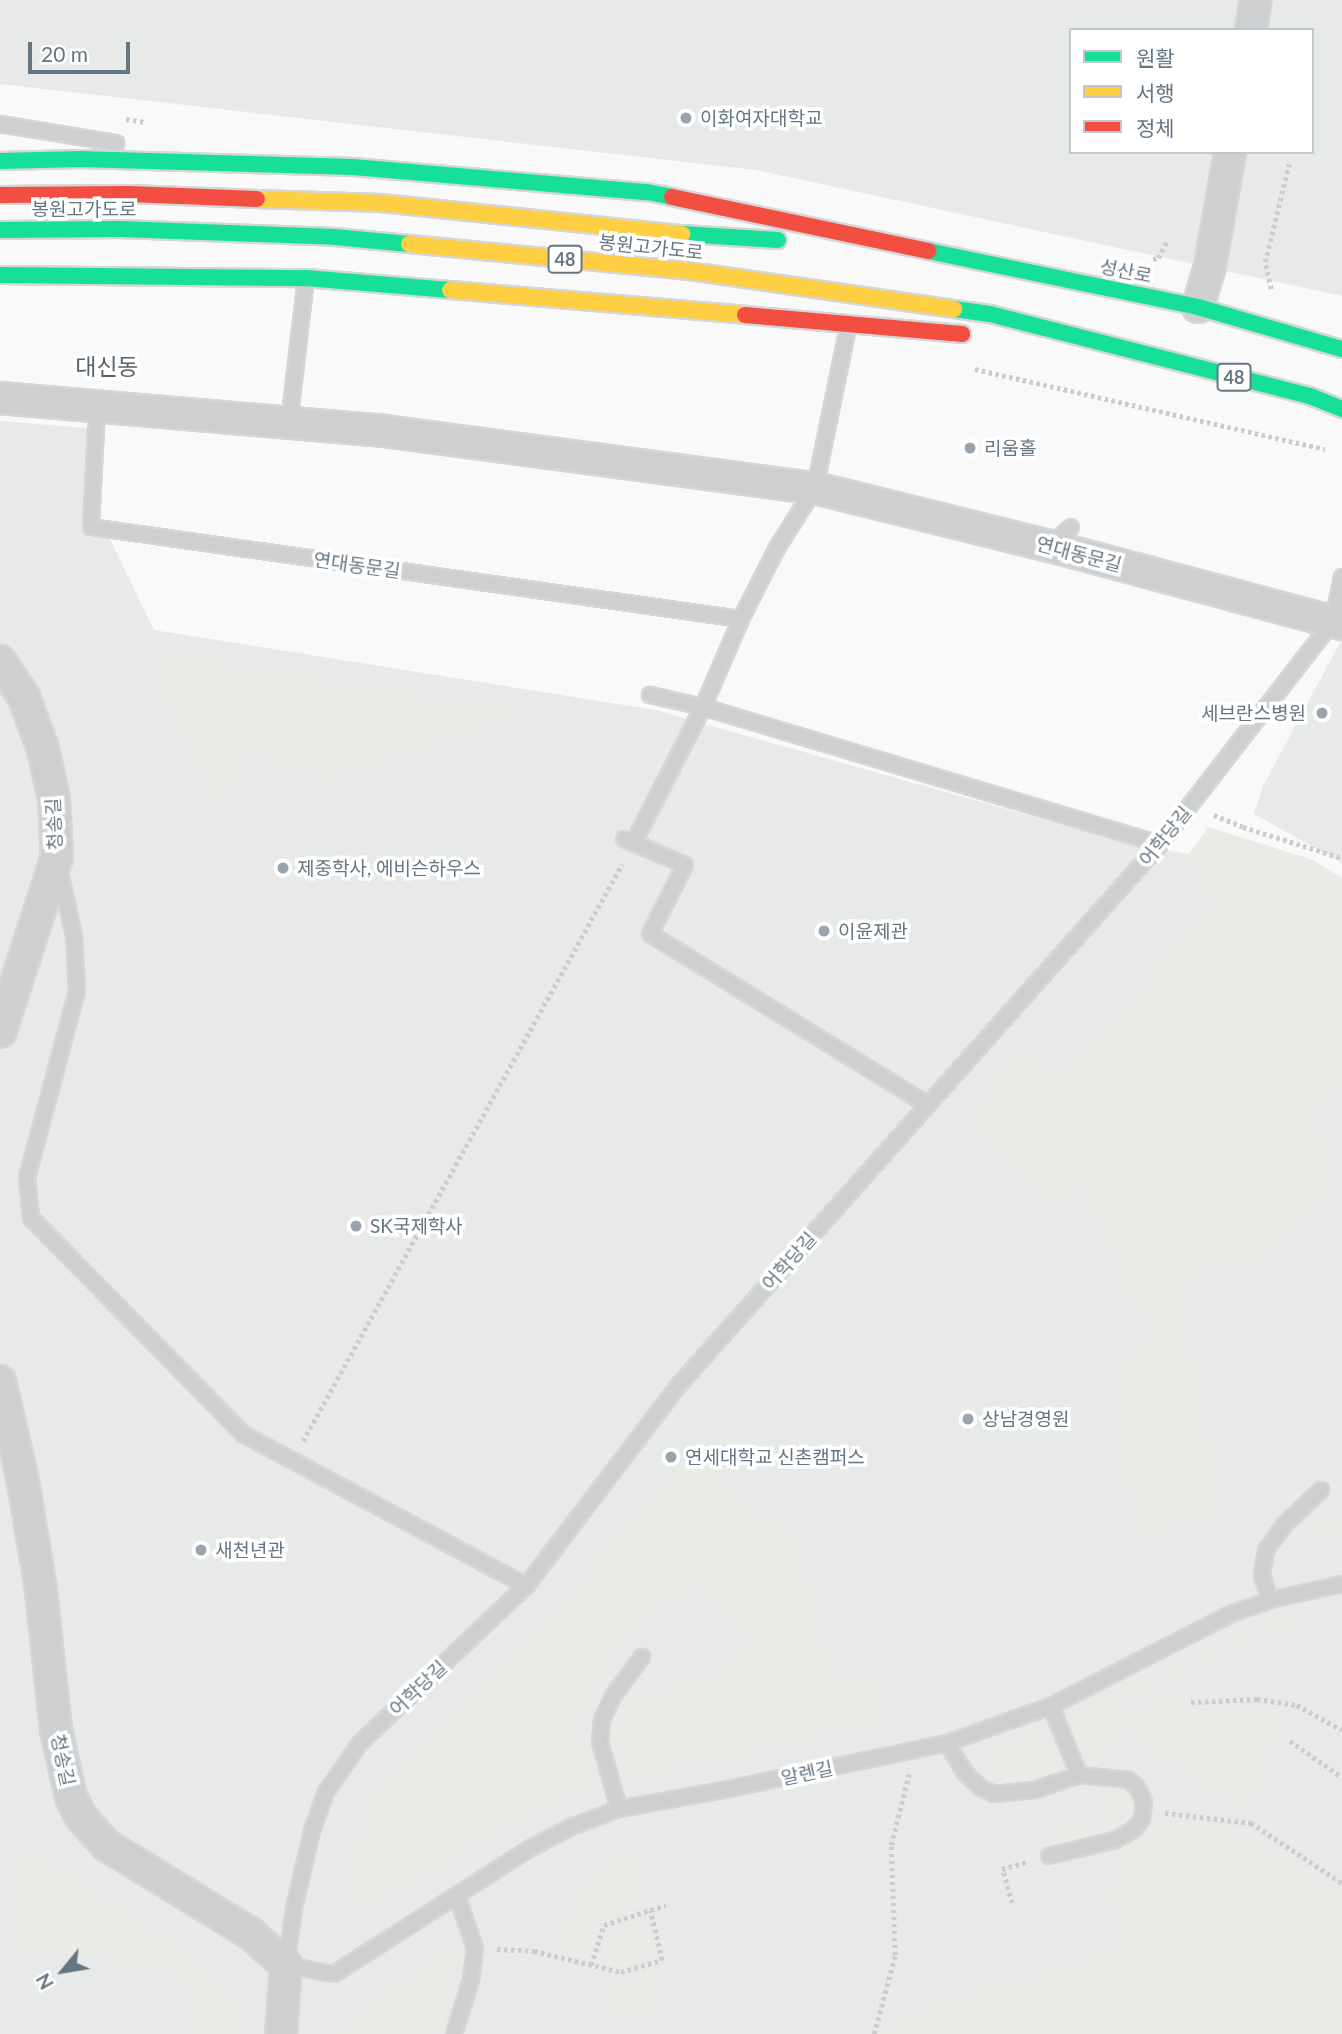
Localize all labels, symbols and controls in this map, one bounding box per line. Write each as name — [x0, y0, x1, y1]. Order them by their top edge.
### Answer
scale bar — [32, 28, 133, 72]
legend — [1069, 28, 1314, 154]
text: 20 m — [41, 41, 88, 66]
text: 원활 — [1136, 45, 1175, 70]
text: 서행 — [1136, 80, 1175, 105]
place label: 이화여자대학교 — [700, 107, 822, 129]
marker: 이화여자대학교 — [678, 110, 694, 126]
text: 정체 — [1136, 115, 1175, 140]
street label: 봉원고가도로 — [32, 198, 136, 220]
street label: 봉원고가도로 — [598, 230, 704, 264]
road number: 48 — [548, 244, 582, 274]
street label: 성산로 — [1098, 255, 1154, 287]
district label: 대신동 — [75, 352, 139, 380]
road number: 48 — [1216, 362, 1252, 391]
place label: 리움홀 — [984, 437, 1036, 459]
marker: 리움홀 — [962, 440, 978, 456]
street label: 연대동문길 — [1034, 532, 1124, 576]
street label: 연대동문길 — [312, 548, 402, 582]
place label: 세브란스병원 — [1201, 702, 1306, 724]
marker: 세브란스병원 — [1312, 703, 1332, 723]
street label: 청송길 — [41, 797, 67, 851]
street label: 어학당길 — [1134, 802, 1196, 870]
place label: 제중학사, 에비슨하우스 — [297, 857, 481, 879]
marker: 제중학사, 에비슨하우스 — [275, 860, 291, 876]
place label: 이윤제관 — [838, 920, 908, 942]
marker: 이윤제관 — [816, 923, 832, 939]
place label: SK국제학사 — [370, 1215, 463, 1237]
marker: SK국제학사 — [348, 1218, 364, 1234]
street label: 어학당길 — [757, 1227, 821, 1295]
place label: 상남경영원 — [982, 1408, 1069, 1430]
marker: 상남경영원 — [960, 1411, 976, 1427]
place label: 연세대학교 신촌캠퍼스 — [685, 1446, 865, 1468]
marker: 연세대학교 신촌캠퍼스 — [663, 1449, 679, 1465]
place label: 새천년관 — [215, 1539, 285, 1561]
marker: 새천년관 — [193, 1542, 209, 1558]
street label: 어학당길 — [385, 1656, 451, 1720]
street label: 청송길 — [46, 1732, 80, 1788]
street label: 알렌길 — [779, 1756, 835, 1790]
north arrow — [28, 1936, 98, 2006]
text: N — [31, 1970, 58, 1994]

